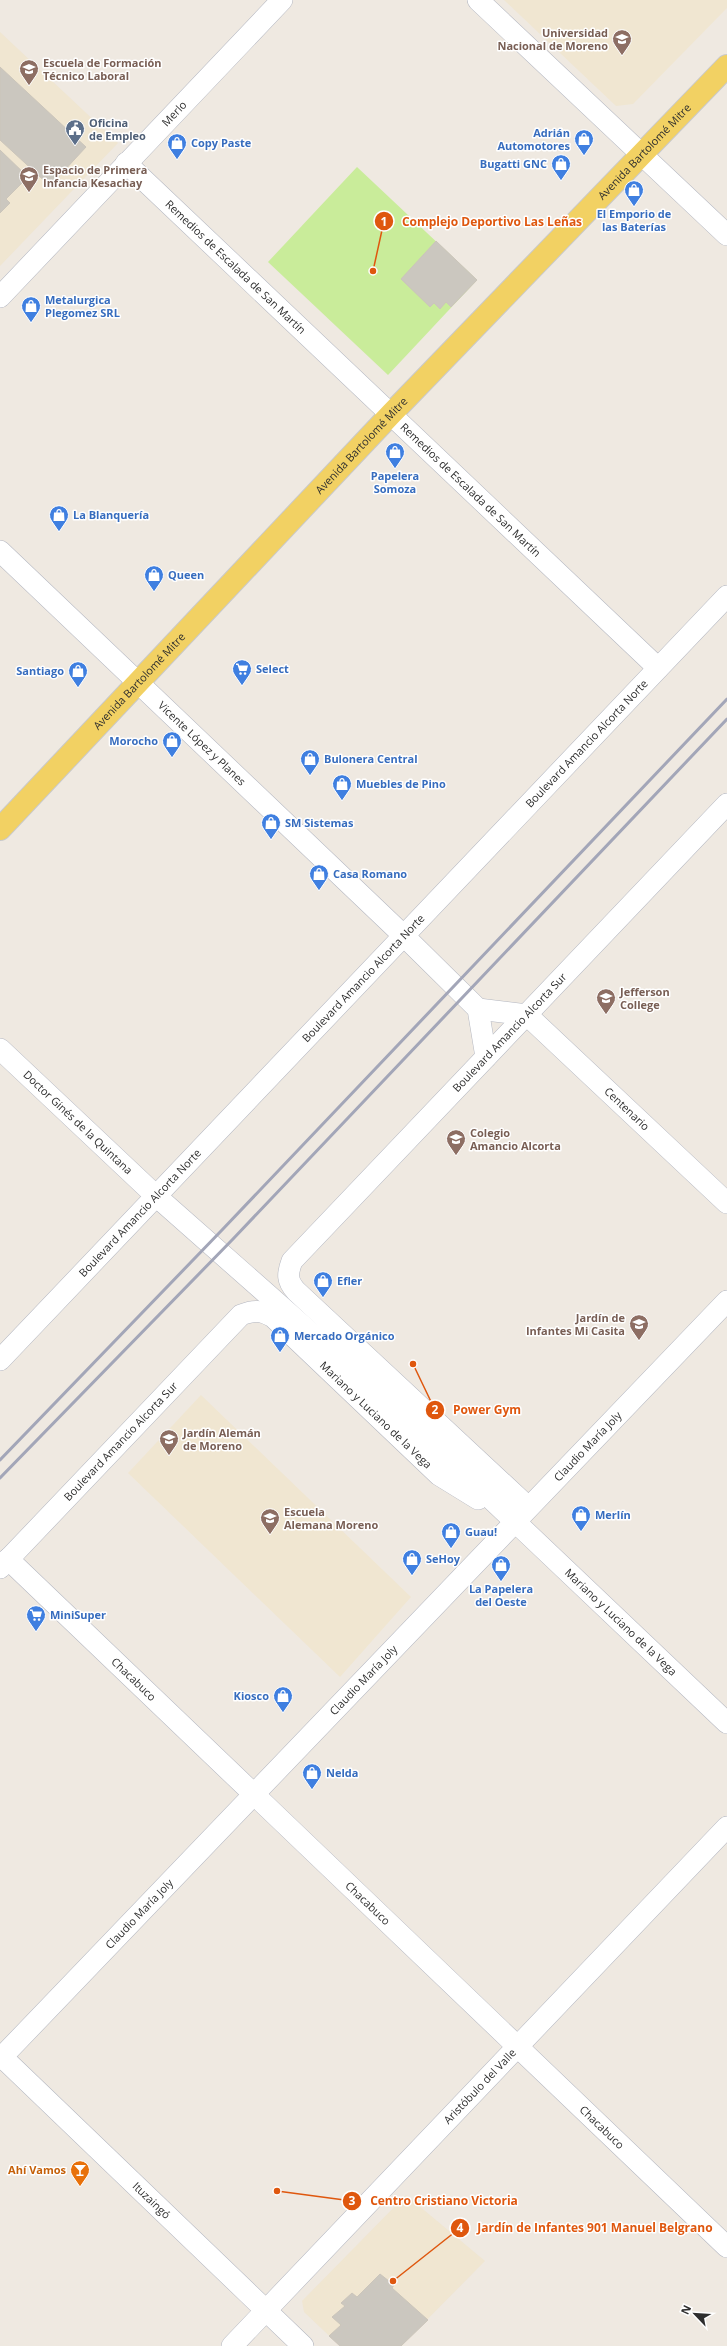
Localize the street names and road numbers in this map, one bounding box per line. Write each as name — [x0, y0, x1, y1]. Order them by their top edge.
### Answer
street label: Merlo — [158, 97, 190, 129]
street label: Avenida Bartolomé Mitre — [594, 100, 694, 202]
street label: Remedios de Escalada de San Martín — [162, 196, 309, 337]
street label: Avenida Bartolomé Mitre — [312, 393, 411, 497]
street label: Remedios de Escalada de San Martín — [397, 419, 544, 560]
street label: Avenida Bartolomé Mitre — [89, 629, 188, 733]
street label: Boulevard Amancio Alcorta Norte — [522, 676, 651, 810]
street label: Vicente López y Planes — [155, 698, 249, 789]
street label: Boulevard Amancio Alcorta Norte — [298, 911, 427, 1045]
street label: Boulevard Amancio Alcorta Sur — [449, 969, 570, 1095]
street label: Doctor Ginés de la Quintana — [20, 1067, 136, 1177]
street label: Centenario — [601, 1084, 653, 1134]
street label: Boulevard Amancio Alcorta Norte — [75, 1145, 204, 1280]
street label: Mariano y Luciano de la Vega — [317, 1358, 436, 1472]
street label: Boulevard Amancio Alcorta Sur — [60, 1378, 181, 1504]
street label: Claudio María Joly — [550, 1407, 625, 1484]
street label: Mariano y Luciano de la Vega — [562, 1565, 680, 1679]
street label: Claudio María Joly — [326, 1641, 401, 1718]
street label: Chacabuco — [108, 1654, 160, 1704]
street label: Claudio María Joly — [102, 1875, 176, 1952]
street label: Chacabuco — [343, 1878, 394, 1928]
street label: Aristóbulo del Valle — [440, 2045, 519, 2127]
street label: Chacabuco — [577, 2102, 628, 2152]
street label: Ituzaingó — [130, 2178, 174, 2222]

